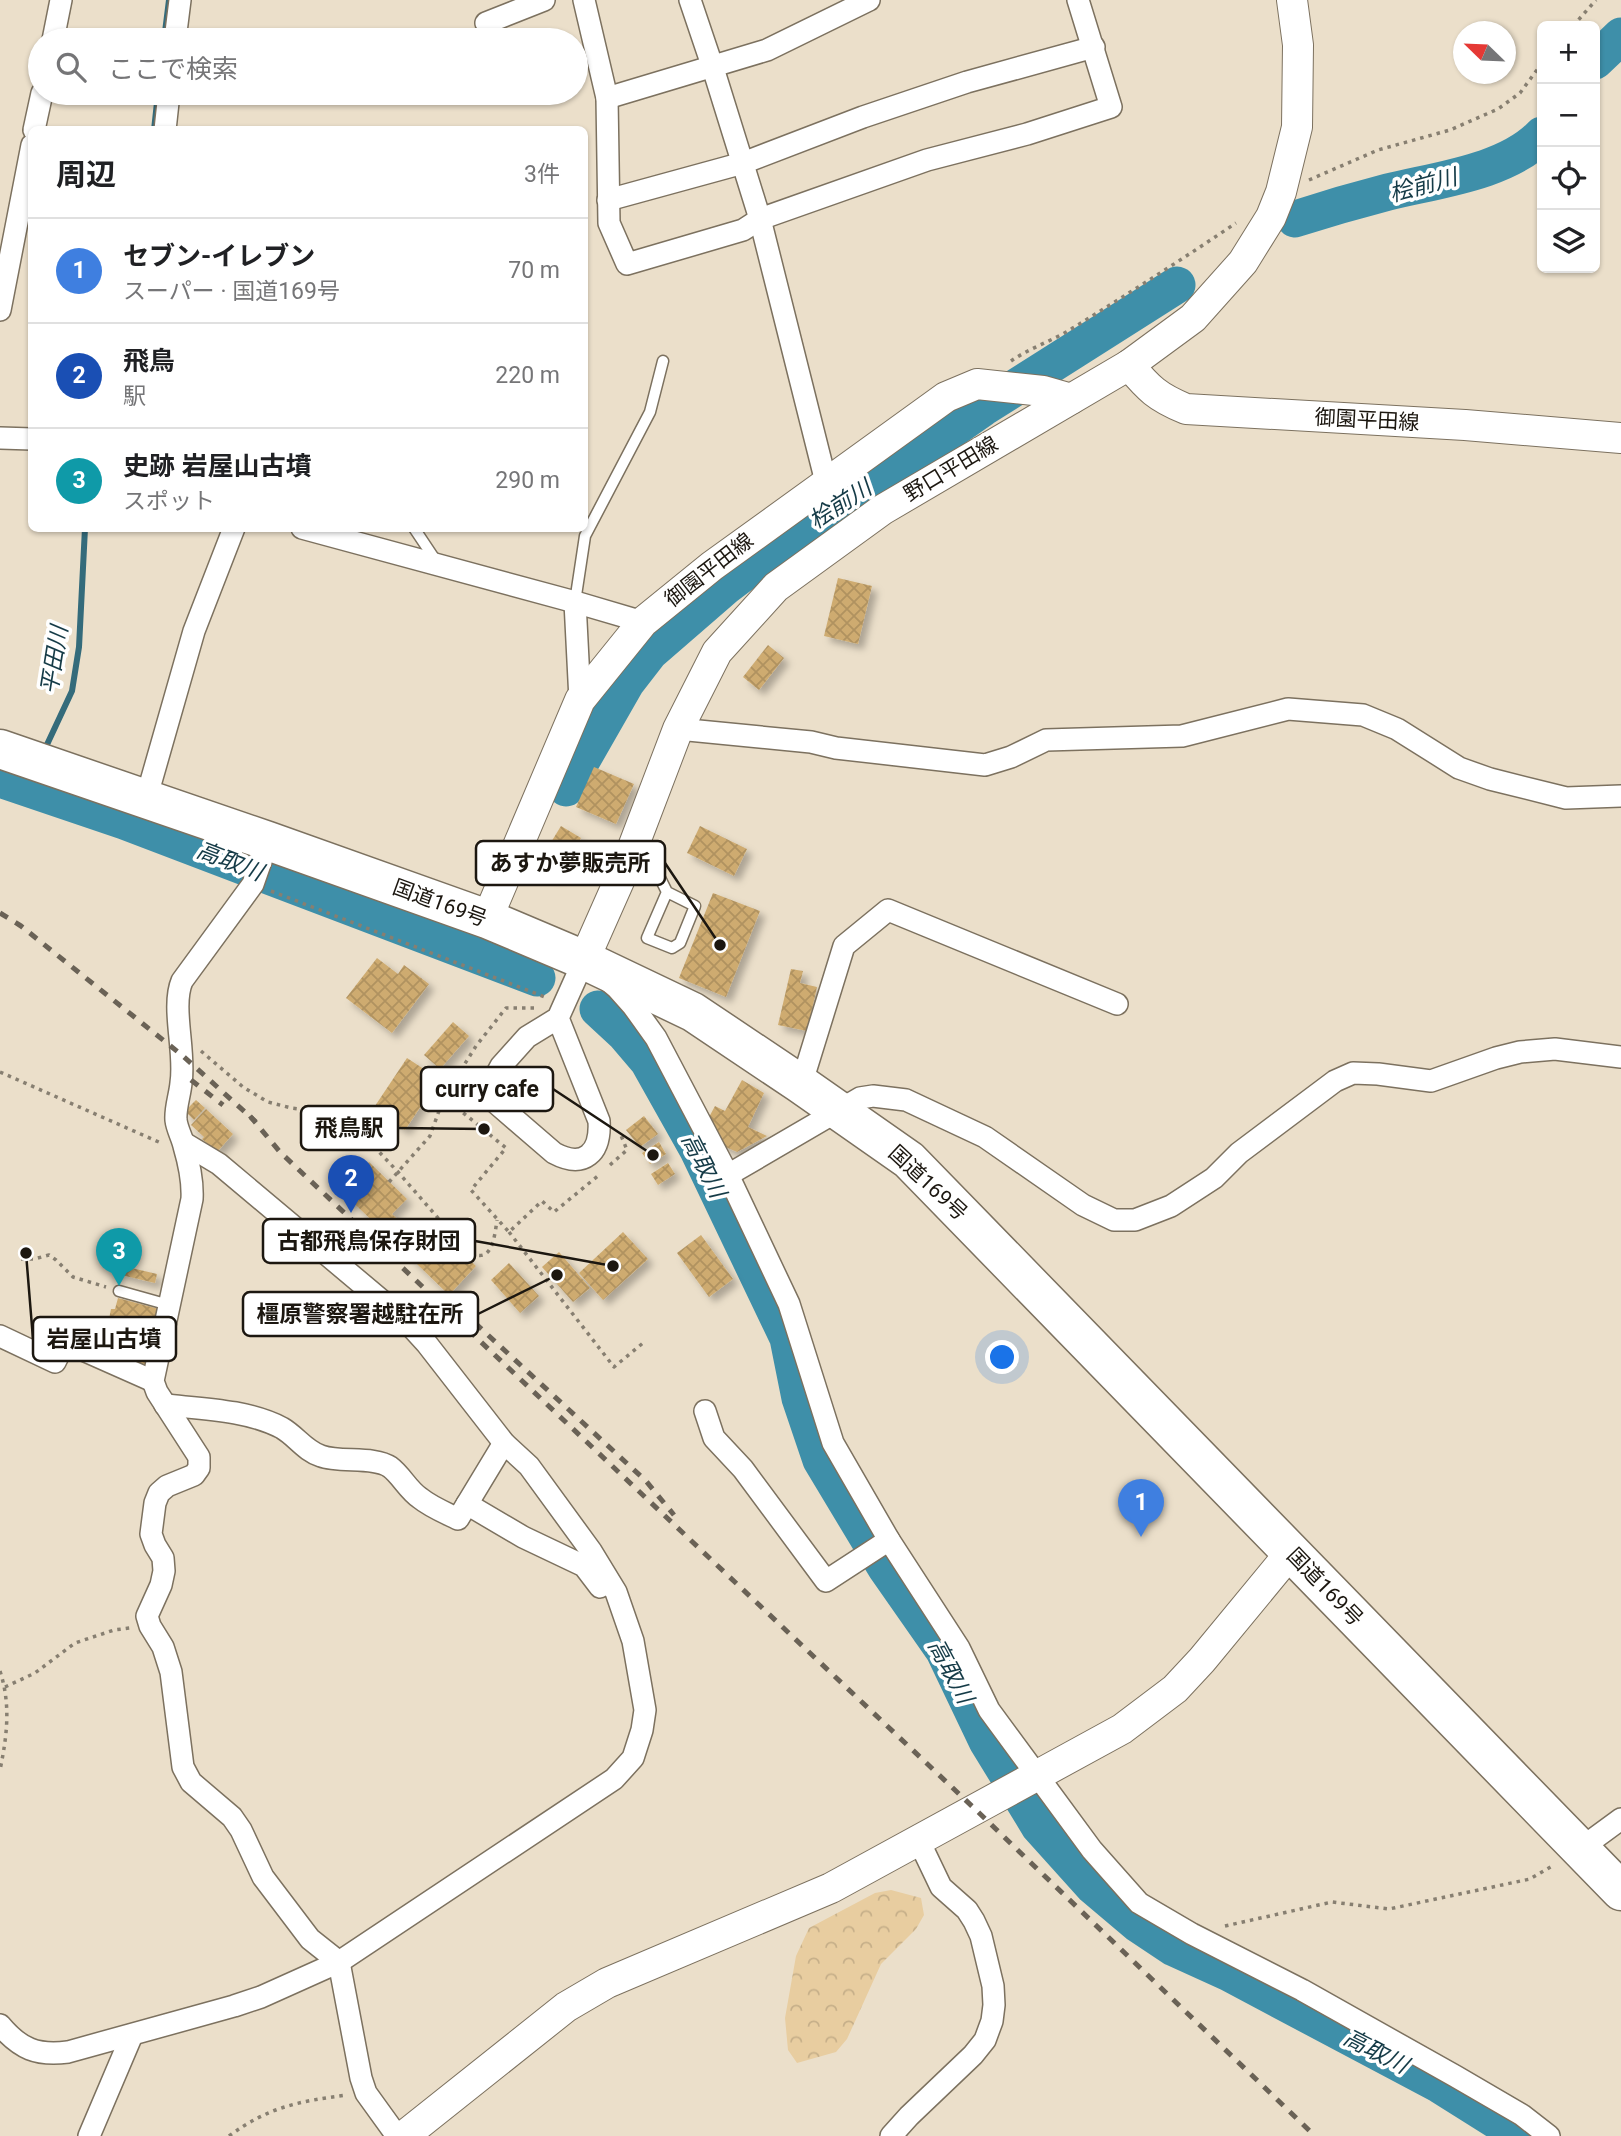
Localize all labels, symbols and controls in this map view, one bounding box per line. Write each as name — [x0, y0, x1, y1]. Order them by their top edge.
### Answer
north arrow — [1453, 21, 1516, 84]
map controls — [1537, 21, 1600, 273]
button: + — [1537, 21, 1600, 84]
search box — [28, 28, 588, 105]
icon: search — [52, 48, 90, 86]
text: ここで検索 — [108, 54, 238, 84]
button: − — [1537, 84, 1600, 147]
button: locate — [1537, 147, 1600, 210]
text: 周辺 — [56, 157, 116, 192]
text: 3件 — [524, 161, 560, 188]
water label: 桧前川 — [1386, 163, 1463, 207]
button: layers — [1537, 210, 1600, 273]
text: セブン-イレブン — [123, 241, 315, 271]
text: 1 — [72, 257, 86, 284]
text: 70 m — [508, 257, 560, 284]
text: スーパー · 国道169号 — [123, 278, 340, 305]
text: 飛鳥 — [123, 346, 175, 376]
text: 2 — [72, 362, 86, 389]
text: 220 m — [495, 362, 560, 389]
text: 駅 — [123, 383, 146, 410]
street label: 御園平田線 — [1314, 405, 1420, 435]
street label: 野口平田線 — [900, 432, 1002, 506]
text: 史跡 岩屋山古墳 — [123, 451, 311, 481]
text: 3 — [72, 467, 86, 494]
text: 290 m — [495, 467, 560, 494]
water label: 桧前川 — [804, 473, 879, 535]
text: スポット — [123, 488, 215, 515]
street label: 御園平田線 — [660, 528, 758, 612]
water label: 平田川 — [36, 621, 74, 696]
water label: 高取川 — [193, 836, 270, 888]
callout: あすか夢販売所 — [476, 841, 665, 885]
text: あすか夢販売所 — [490, 850, 651, 877]
street label: 国道169号 — [390, 875, 490, 931]
callout: curry cafe — [421, 1067, 553, 1111]
text: curry cafe — [435, 1076, 539, 1103]
callout: 飛鳥駅 — [301, 1106, 398, 1150]
text: 飛鳥駅 — [315, 1115, 384, 1142]
water label: 高取川 — [676, 1128, 733, 1205]
street label: 国道169号 — [884, 1141, 972, 1225]
pin: 2 — [328, 1155, 374, 1213]
callout: 古都飛鳥保存財団 — [263, 1219, 475, 1263]
pin: 3 — [96, 1228, 142, 1286]
text: 古都飛鳥保存財団 — [277, 1228, 461, 1255]
callout: 橿原警察署越駐在所 — [243, 1292, 478, 1336]
text: 橿原警察署越駐在所 — [257, 1301, 464, 1328]
callout: 岩屋山古墳 — [33, 1317, 176, 1361]
text: 岩屋山古墳 — [47, 1326, 162, 1353]
your location — [985, 1340, 1019, 1374]
pin: 1 — [1118, 1479, 1164, 1537]
street label: 国道169号 — [1282, 1543, 1368, 1631]
water label: 高取川 — [922, 1634, 980, 1711]
water label: 高取川 — [1339, 2024, 1415, 2080]

